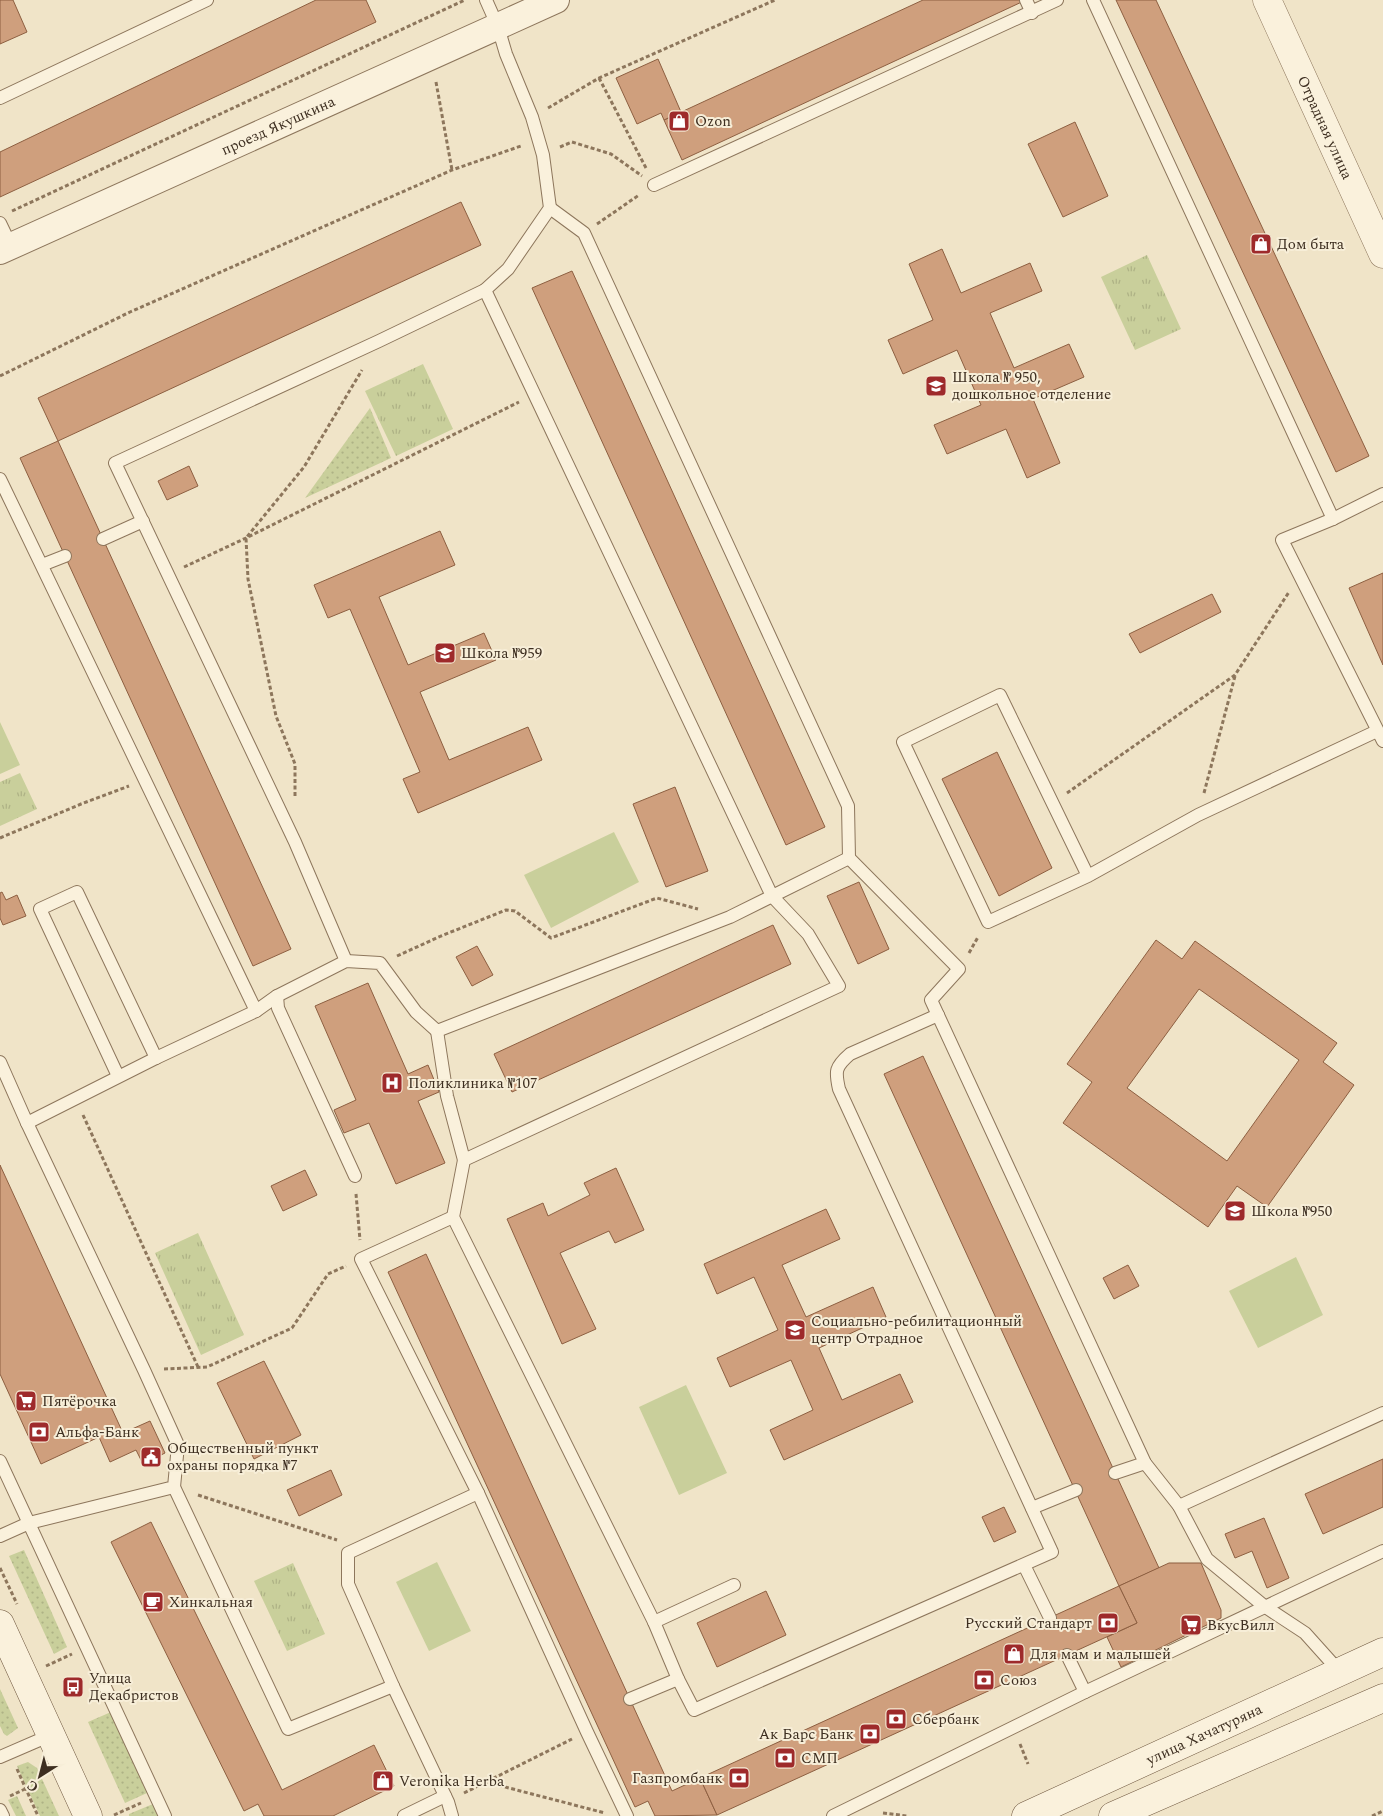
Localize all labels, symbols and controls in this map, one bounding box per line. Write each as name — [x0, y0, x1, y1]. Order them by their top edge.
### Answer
street label: Отрадная улица — [1291, 72, 1359, 184]
street label: проезд Якушкина — [217, 89, 339, 161]
shop icon: Ozon — [667, 109, 691, 133]
place label: Ozon — [695, 110, 731, 133]
shop icon: Дом быта — [1249, 232, 1273, 256]
place label: Дом быта — [1277, 233, 1345, 256]
place label: Школа № 950, дошкольное отделение — [952, 366, 1111, 406]
school or university icon: Школа № 950, дошкольное отделение — [924, 374, 948, 398]
school or university icon: Школа №959 — [433, 641, 457, 665]
place label: Школа №959 — [461, 642, 542, 665]
hospital icon: Поликлиника №107 — [380, 1071, 404, 1095]
place label: Поликлиника №107 — [408, 1072, 537, 1095]
school or university icon: Школа №950 — [1223, 1199, 1247, 1223]
place label: Школа №950 — [1251, 1200, 1332, 1223]
place label: Социально-ребилитационный центр Отрадное — [811, 1310, 1022, 1350]
school or university icon: Социально-ребилитационный центр Отрадное — [783, 1318, 807, 1342]
supermarket icon: Пятёрочка — [14, 1389, 38, 1413]
place label: Пятёрочка — [42, 1390, 117, 1413]
bank icon: Альфа-Банк — [27, 1420, 51, 1444]
place label: Альфа-Банк — [55, 1421, 139, 1444]
place label: Общественный пункт охраны порядка №7 — [167, 1437, 318, 1477]
public building icon: Общественный пункт охраны порядка №7 — [139, 1445, 163, 1469]
cafe icon: Хинкальная — [141, 1590, 165, 1614]
place label: Хинкальная — [169, 1591, 253, 1614]
bank icon: Русский Стандарт — [1096, 1611, 1120, 1635]
place label: Русский Стандарт — [965, 1612, 1092, 1635]
supermarket icon: ВкусВилл — [1179, 1613, 1203, 1637]
place label: ВкусВилл — [1207, 1614, 1275, 1637]
shop icon: Для мам и малышей — [1002, 1642, 1026, 1666]
place label: Для мам и малышей — [1030, 1643, 1171, 1666]
place label: Улица Декабристов — [89, 1667, 179, 1707]
bank icon: Союз — [972, 1668, 996, 1692]
place label: Союз — [1000, 1669, 1037, 1692]
bus stop icon: Улица Декабристов — [61, 1675, 85, 1699]
street label: улица Хачатуряна — [1141, 1697, 1267, 1771]
bank icon: Сбербанк — [884, 1707, 908, 1731]
place label: Сбербанк — [912, 1708, 980, 1731]
bank icon: Ак Барс Банк — [858, 1722, 882, 1746]
place label: Ак Барс Банк — [759, 1723, 854, 1746]
bank icon: СМП — [773, 1746, 797, 1770]
place label: СМП — [801, 1747, 838, 1770]
north arrow — [15, 1751, 65, 1801]
bank icon: Газпромбанк — [727, 1766, 751, 1790]
place label: Газпромбанк — [632, 1767, 723, 1790]
shop icon: Veronika Herba — [371, 1769, 395, 1793]
place label: Veronika Herba — [399, 1770, 505, 1793]
text: С — [22, 1775, 43, 1798]

